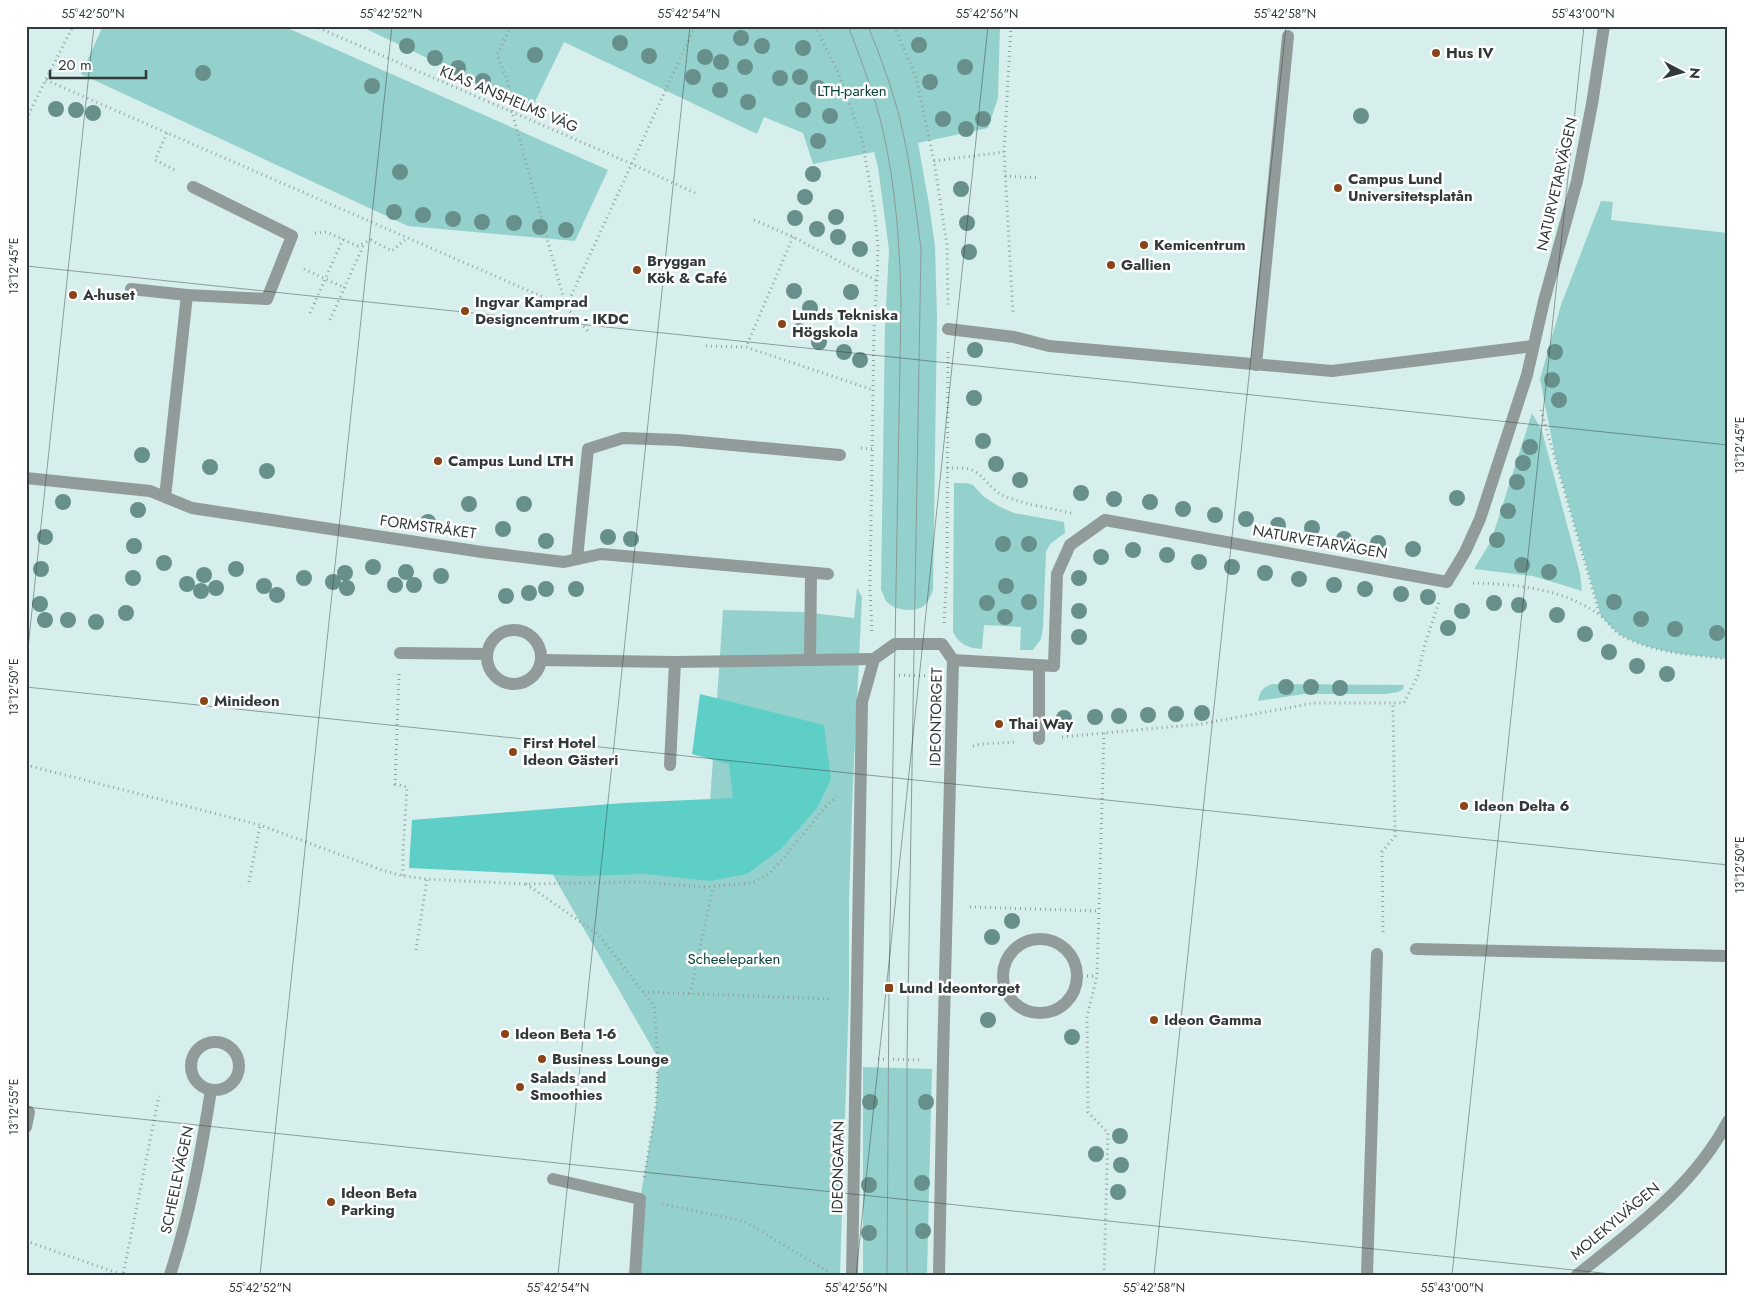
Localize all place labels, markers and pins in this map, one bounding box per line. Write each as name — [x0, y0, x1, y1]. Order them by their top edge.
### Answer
place label: Hus IV — [1446, 42, 1495, 64]
marker: Hus IV — [1430, 47, 1442, 59]
place label: Campus Lund Universitetsplatån — [1348, 168, 1473, 207]
marker: Campus Lund Universitetsplatån — [1332, 182, 1344, 194]
place label: Kemicentrum — [1154, 234, 1246, 256]
marker: Kemicentrum — [1138, 239, 1150, 251]
place label: Bryggan Kök & Café — [647, 250, 728, 289]
place label: Gallien — [1121, 254, 1171, 276]
marker: Gallien — [1105, 259, 1117, 271]
marker: Bryggan Kök & Café — [631, 264, 643, 276]
place label: A-huset — [82, 284, 135, 306]
marker: A-huset — [67, 289, 79, 301]
place label: Ingvar Kamprad Designcentrum - IKDC — [475, 291, 629, 330]
place label: Lunds Tekniska Högskola — [792, 304, 898, 343]
marker: Ingvar Kamprad Designcentrum - IKDC — [459, 305, 471, 317]
marker: Lunds Tekniska Högskola — [776, 318, 788, 330]
place label: Campus Lund LTH — [448, 450, 574, 472]
marker: Campus Lund LTH — [432, 455, 444, 467]
place label: Minideon — [214, 690, 280, 712]
marker: Minideon — [198, 695, 210, 707]
place label: Thai Way — [1009, 713, 1073, 735]
marker: Thai Way — [993, 718, 1005, 730]
place label: First Hotel Ideon Gästeri — [523, 732, 619, 771]
marker: First Hotel Ideon Gästeri — [507, 746, 519, 758]
place label: Ideon Delta 6 — [1474, 795, 1570, 817]
marker: Ideon Delta 6 — [1458, 800, 1470, 812]
place label: Lund Ideontorget — [899, 977, 1020, 999]
marker: Lund Ideontorget — [883, 982, 895, 994]
place label: Ideon Gamma — [1164, 1009, 1262, 1031]
marker: Ideon Gamma — [1148, 1014, 1160, 1026]
place label: Ideon Beta 1-6 — [515, 1023, 617, 1045]
marker: Ideon Beta 1-6 — [499, 1028, 511, 1040]
place label: Business Lounge — [552, 1048, 669, 1070]
marker: Business Lounge — [536, 1053, 548, 1065]
place label: Salads and Smoothies — [530, 1067, 606, 1106]
marker: Salads and Smoothies — [514, 1081, 526, 1093]
place label: Ideon Beta Parking — [341, 1182, 417, 1221]
marker: Ideon Beta Parking — [325, 1196, 337, 1208]

